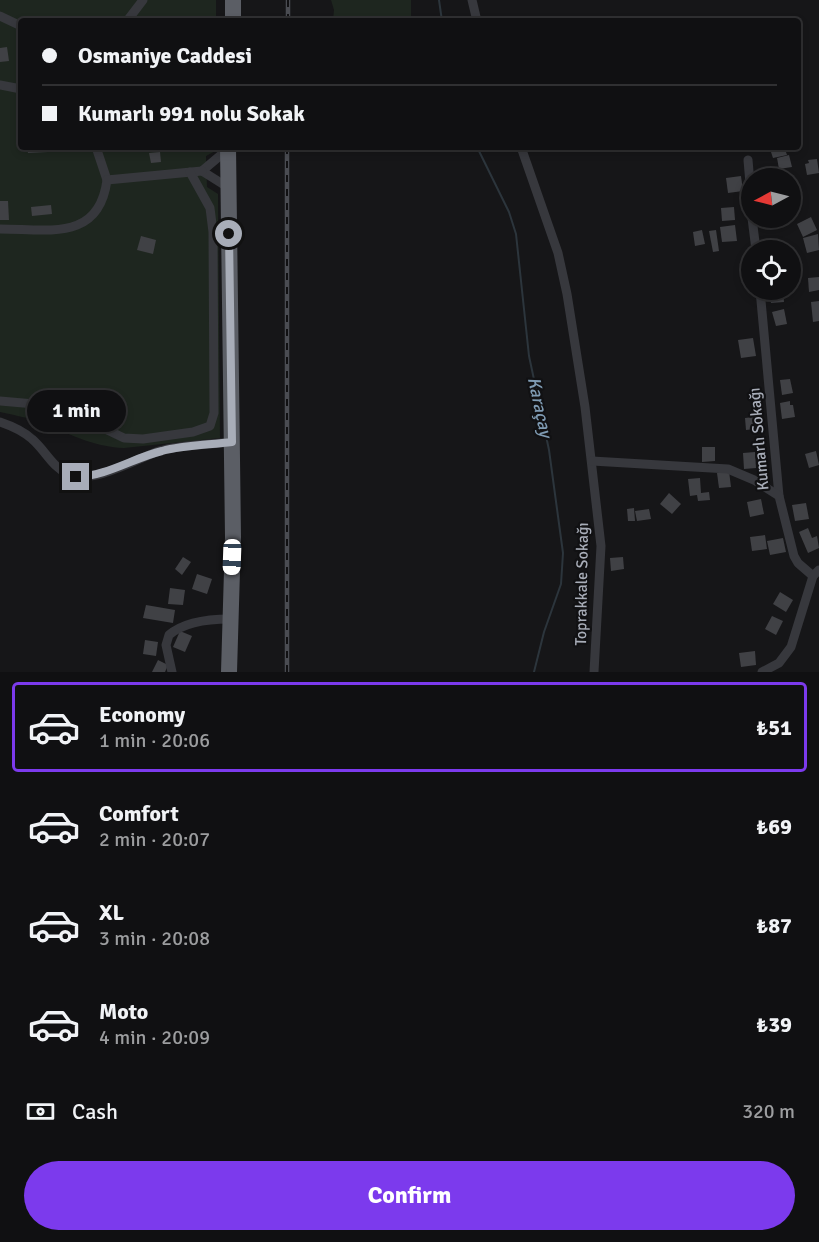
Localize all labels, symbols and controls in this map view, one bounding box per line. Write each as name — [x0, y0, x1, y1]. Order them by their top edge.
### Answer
text: Osmaniye Caddesi — [78, 42, 252, 69]
text: Kumarlı 991 nolu Sokak — [78, 100, 305, 127]
north arrow — [741, 168, 801, 228]
map controls — [741, 168, 801, 300]
route start — [215, 220, 242, 247]
button: locate — [741, 240, 801, 300]
water label: Karaçay — [523, 375, 558, 442]
street label: Kumarlı Sokağı — [745, 387, 773, 491]
callout: 1 min — [26, 390, 125, 432]
text: 1 min — [52, 398, 101, 423]
route end — [62, 463, 89, 490]
street label: Toprakkale Sokağı — [571, 522, 593, 646]
car — [222, 539, 242, 575]
icon: car — [27, 700, 81, 754]
text: Economy — [99, 701, 185, 728]
text: ₺51 — [756, 714, 792, 741]
text: 1 min · 20:06 — [99, 728, 210, 753]
icon: car — [27, 799, 81, 853]
text: Comfort — [99, 800, 179, 827]
text: ₺69 — [756, 813, 792, 840]
text: 2 min · 20:07 — [99, 827, 210, 852]
icon: car — [27, 898, 81, 952]
text: XL — [99, 899, 124, 926]
text: ₺87 — [756, 912, 792, 939]
text: 3 min · 20:08 — [99, 926, 210, 951]
icon: car — [27, 997, 81, 1051]
text: Moto — [99, 998, 148, 1025]
text: ₺39 — [756, 1011, 792, 1038]
text: 4 min · 20:09 — [99, 1025, 210, 1050]
icon: cash — [24, 1095, 57, 1128]
text: Cash — [72, 1098, 118, 1125]
text: 320 m — [742, 1099, 795, 1124]
button: Confirm — [24, 1161, 795, 1230]

